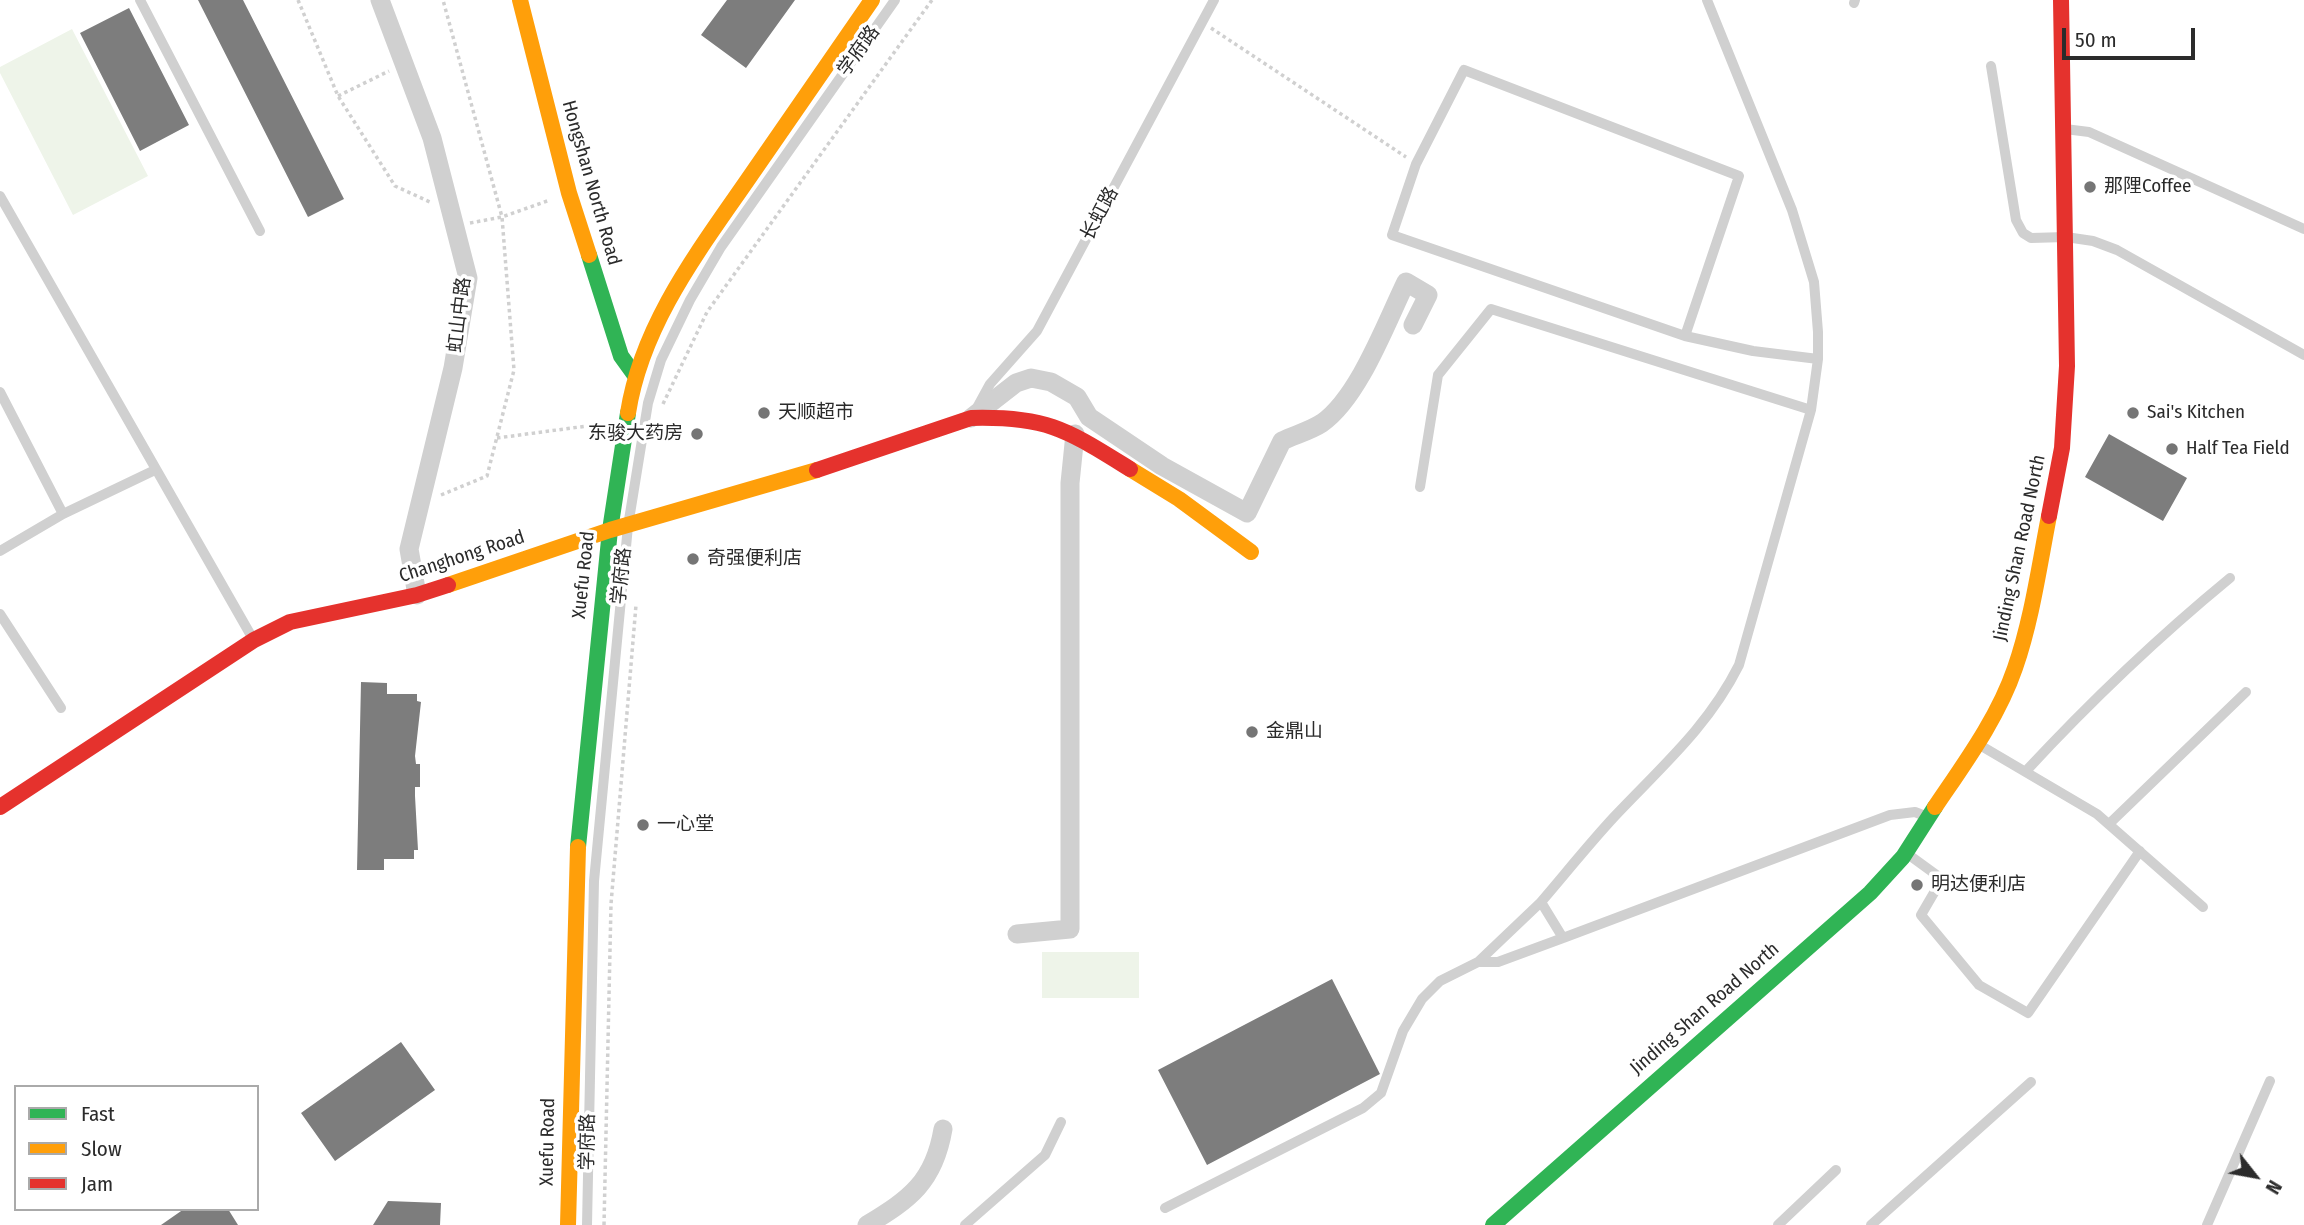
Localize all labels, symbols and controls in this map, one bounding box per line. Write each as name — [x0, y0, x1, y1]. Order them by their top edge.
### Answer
scale bar — [2066, 14, 2199, 58]
street label: 学府路 — [833, 21, 885, 81]
text: 50 m — [2075, 27, 2117, 53]
street label: Hongshan North Road — [557, 98, 625, 268]
place label: 那䧉Coffee — [2104, 176, 2191, 198]
marker: 那䧉Coffee — [2082, 179, 2098, 195]
street label: 长虹路 — [1077, 183, 1123, 245]
street label: 虹山中路 — [444, 276, 476, 354]
place label: 天顺超市 — [778, 402, 854, 424]
place label: Sai's Kitchen — [2147, 402, 2245, 424]
marker: 天顺超市 — [756, 405, 772, 421]
marker: Sai's Kitchen — [2125, 405, 2141, 421]
place label: 东骏大药房 — [588, 423, 683, 445]
marker: 东骏大药房 — [689, 426, 705, 442]
place label: Half Tea Field — [2186, 438, 2290, 460]
marker: Half Tea Field — [2164, 441, 2180, 457]
street label: Jinding Shan Road North — [1989, 453, 2051, 643]
street label: Changhong Road — [396, 526, 528, 588]
street label: Xuefu Road — [568, 530, 600, 620]
street label: 学府路 — [608, 546, 636, 606]
place label: 奇强便利店 — [707, 548, 802, 570]
marker: 奇强便利店 — [685, 551, 701, 567]
place label: 金鼎山 — [1266, 721, 1323, 743]
marker: 金鼎山 — [1244, 724, 1260, 740]
place label: 一心堂 — [657, 814, 714, 836]
marker: 一心堂 — [635, 817, 651, 833]
place label: 明达便利店 — [1931, 874, 2026, 896]
marker: 明达便利店 — [1909, 877, 1925, 893]
street label: Jinding Shan Road North — [1626, 938, 1784, 1080]
legend — [14, 1085, 259, 1211]
street label: Xuefu Road — [536, 1098, 560, 1186]
text: Fast — [81, 1101, 115, 1127]
street label: 学府路 — [576, 1113, 600, 1171]
text: Slow — [81, 1136, 122, 1162]
north arrow — [2220, 1141, 2290, 1211]
text: Jam — [81, 1171, 113, 1197]
text: N — [2261, 1176, 2286, 1198]

